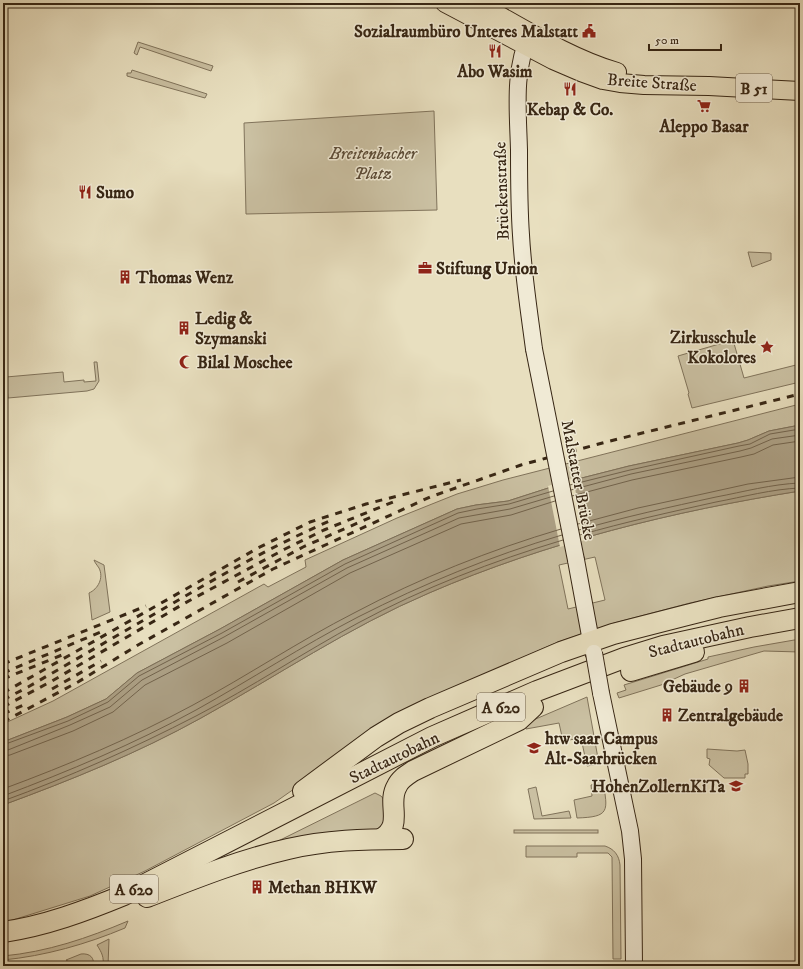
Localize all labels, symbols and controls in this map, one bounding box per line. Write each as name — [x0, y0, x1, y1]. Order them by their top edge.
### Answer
place label: Sozialraumbüro Unteres Malstatt — [354, 21, 579, 43]
public building icon: Sozialraumbüro Unteres Malstatt — [581, 23, 597, 39]
scale bar — [649, 26, 721, 52]
text: 50 m — [655, 33, 679, 48]
restaurant icon: Abo Wasim — [487, 43, 503, 59]
place label: Abo Wasim — [456, 61, 533, 83]
street label: Breite Straße — [606, 69, 697, 97]
road number: B 51 — [736, 74, 772, 102]
restaurant icon: Kebap & Co. — [562, 81, 578, 97]
supermarket icon: Aleppo Basar — [696, 98, 712, 114]
place label: Kebap & Co. — [527, 99, 613, 121]
place label: Aleppo Basar — [658, 116, 749, 138]
street label: Brückenstraße — [489, 141, 515, 241]
park label: Breitenbacher Platz — [328, 143, 419, 185]
place label: Sumo — [96, 182, 134, 204]
restaurant icon: Sumo — [77, 184, 93, 200]
place label: Stiftung Union — [436, 258, 538, 280]
office icon: Stiftung Union — [417, 260, 433, 276]
place label: Thomas Wenz — [135, 267, 234, 289]
building icon: Thomas Wenz — [117, 269, 133, 285]
place label: Ledig & Szymanski — [195, 308, 267, 350]
building icon: Ledig & Szymanski — [176, 320, 192, 336]
place label: Zirkusschule Kokolores — [670, 327, 756, 369]
place icon: Zirkusschule Kokolores — [759, 339, 775, 355]
place label: Bilal Moschee — [197, 352, 293, 374]
mosque icon: Bilal Moschee — [178, 354, 194, 370]
street label: Malstatter Brücke — [556, 418, 600, 542]
street label: Stadtautobahn — [646, 618, 746, 663]
place label: Gebäude 9 — [663, 676, 733, 698]
building icon: Gebäude 9 — [736, 678, 752, 694]
road number: A 620 — [477, 693, 525, 721]
place label: Zentralgebäude — [678, 705, 783, 727]
building icon: Zentralgebäude — [659, 707, 675, 723]
street label: Stadtautobahn — [346, 727, 443, 789]
place label: htw saar Campus Alt-Saarbrücken — [544, 728, 658, 770]
school or university icon: htw saar Campus Alt-Saarbrücken — [526, 740, 542, 756]
place label: HohenZollernKiTa — [592, 776, 726, 798]
school or university icon: HohenZollernKiTa — [728, 778, 744, 794]
road number: A 620 — [110, 875, 158, 903]
place label: Methan BHKW — [268, 877, 378, 899]
building icon: Methan BHKW — [249, 879, 265, 895]

